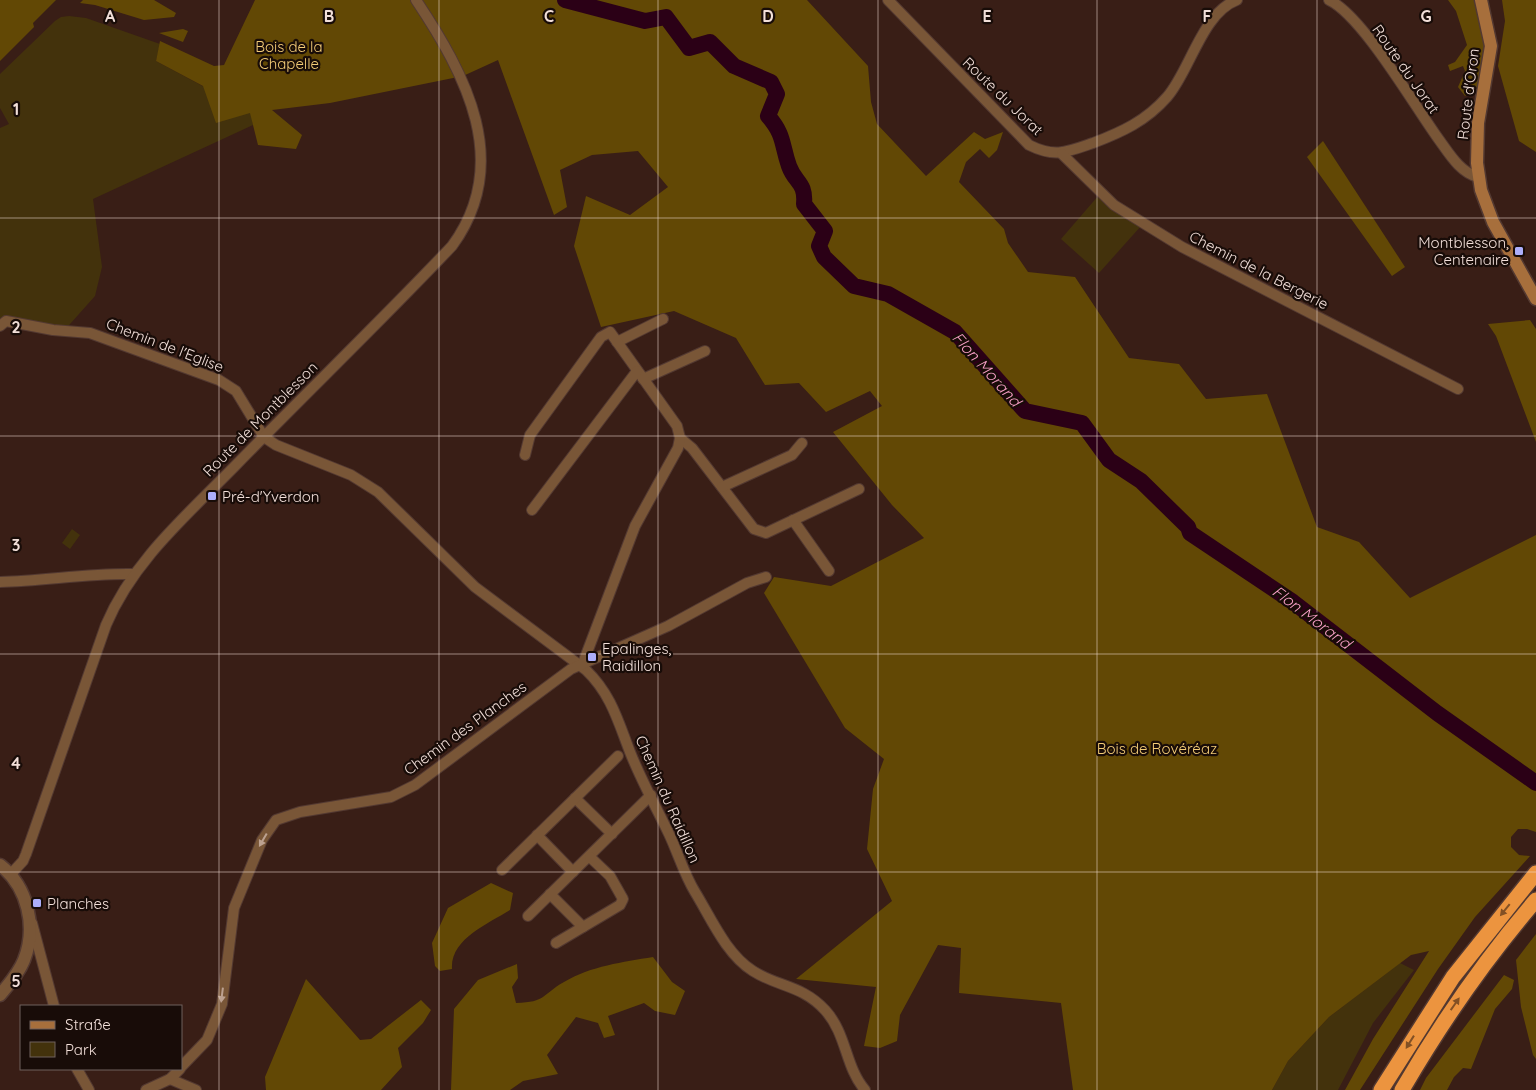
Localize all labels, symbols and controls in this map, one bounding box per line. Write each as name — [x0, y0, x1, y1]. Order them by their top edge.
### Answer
text: A — [105, 6, 116, 26]
text: B — [324, 6, 334, 26]
text: C — [544, 6, 554, 26]
text: D — [762, 6, 774, 26]
text: E — [982, 6, 992, 26]
text: F — [1203, 6, 1212, 26]
text: G — [1420, 6, 1432, 26]
street label: Route du Jorat — [1368, 21, 1444, 117]
park label: Bois de la Chapelle — [255, 37, 323, 73]
street label: Route d'Oron — [1453, 47, 1483, 141]
street label: Route du Jorat — [959, 53, 1047, 139]
text: 1 — [13, 99, 19, 119]
street label: Chemin de la Bergerie — [1186, 227, 1332, 313]
place label: Montblesson, Centenaire — [1418, 233, 1509, 269]
marker: Montblesson, Centenaire — [1513, 245, 1525, 257]
street label: Chemin de l'Eglise — [104, 314, 226, 376]
text: 2 — [11, 317, 21, 337]
water label: Flon Morand — [948, 328, 1027, 412]
street label: Route de Montblesson — [199, 358, 321, 480]
place label: Pré-d'Yverdon — [222, 487, 320, 506]
marker: Pré-d'Yverdon — [206, 490, 218, 502]
text: 3 — [12, 535, 20, 555]
water label: Flon Morand — [1269, 581, 1357, 654]
place label: Epalinges, Raidillon — [602, 639, 672, 675]
marker: Epalinges, Raidillon — [586, 651, 598, 663]
street label: Chemin des Planches — [400, 677, 530, 779]
street label: Chemin du Raidillon — [631, 732, 705, 866]
park label: Bois de Rovéréaz — [1097, 739, 1217, 758]
text: 4 — [11, 753, 21, 773]
one-way arrow — [259, 832, 267, 847]
place label: Planches — [47, 894, 109, 913]
marker: Planches — [31, 897, 43, 909]
one-way arrow — [1499, 903, 1510, 916]
text: 5 — [11, 971, 21, 991]
one-way arrow — [218, 988, 226, 1004]
one-way arrow — [1451, 997, 1460, 1011]
legend — [20, 1005, 182, 1070]
text: Straße — [65, 1015, 111, 1034]
one-way arrow — [1405, 1035, 1415, 1049]
text: Park — [65, 1040, 97, 1059]

